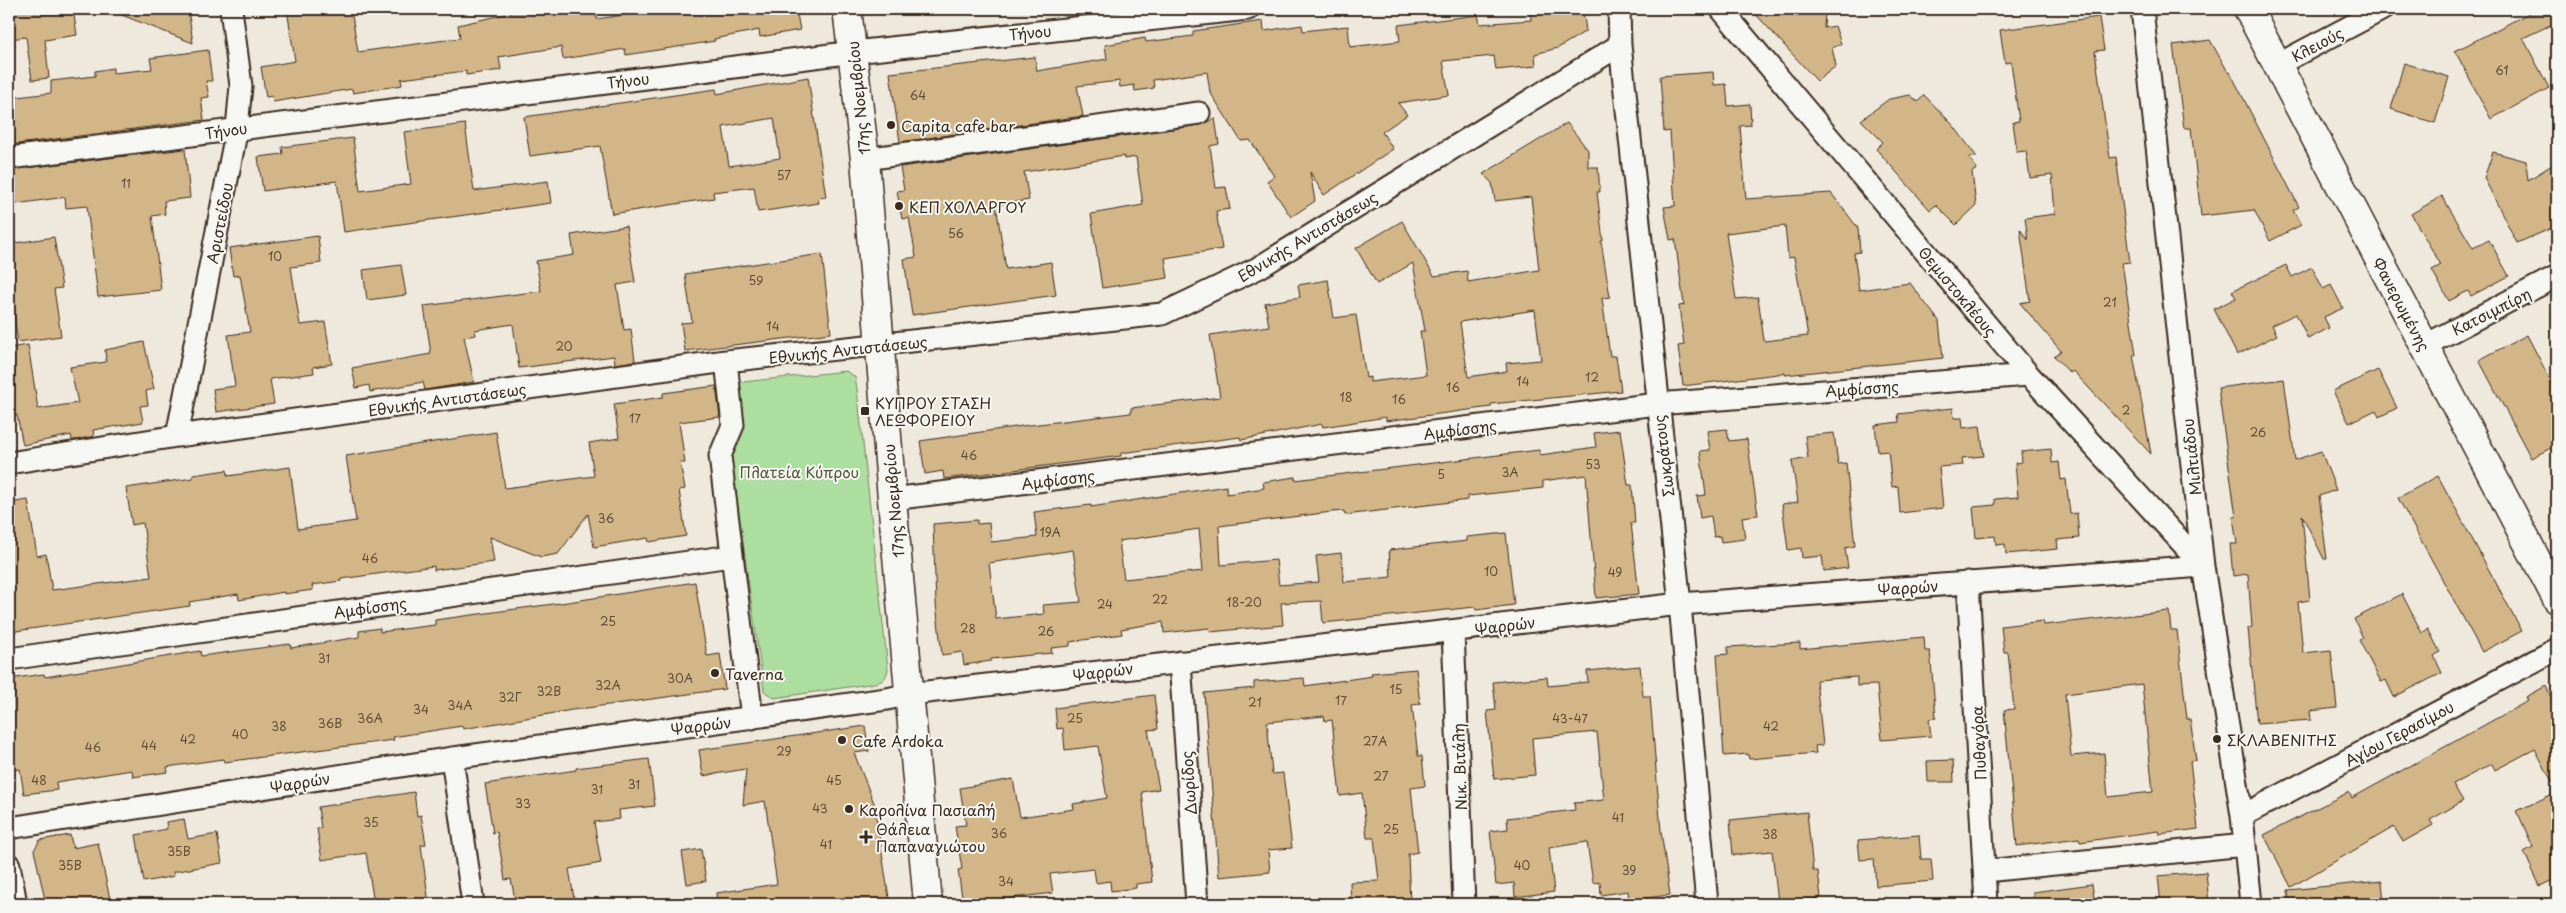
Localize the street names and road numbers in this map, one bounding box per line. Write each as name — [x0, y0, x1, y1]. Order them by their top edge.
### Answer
street label: Τήνου — [1008, 18, 1052, 46]
street label: Κλειούς — [2287, 21, 2347, 67]
street label: 17ης Νοεμβρίου — [841, 40, 875, 156]
street label: Τήνου — [605, 66, 651, 94]
street label: Τήνου — [203, 116, 249, 144]
street label: Αριστείδου — [200, 181, 238, 265]
street label: Εθνικής Αντιστάσεως — [1233, 185, 1382, 287]
street label: Θεμιστοκλέους — [1913, 241, 2003, 341]
street label: Φανερωμένης — [2368, 253, 2436, 355]
street label: Κατσιμπίρη — [2447, 281, 2535, 341]
street label: Εθνικής Αντιστάσεως — [767, 329, 929, 369]
street label: Αμφίσσης — [1825, 374, 1900, 402]
street label: Εθνικής Αντιστάσεως — [366, 376, 528, 421]
street label: Αμφίσσης — [1422, 413, 1498, 445]
street label: Σωκράτους — [1647, 414, 1679, 498]
street label: Μιλτιάδου — [2176, 417, 2206, 497]
street label: 17ης Νοεμβρίου — [877, 443, 909, 559]
street label: Αμφίσσης — [1020, 463, 1096, 495]
street label: Ψαρρών — [1877, 573, 1939, 601]
street label: Αμφίσσης — [332, 590, 408, 624]
street label: Ψαρρών — [1473, 610, 1537, 640]
street label: Ψαρρών — [1071, 656, 1135, 686]
street label: Αγίου Γερασίμου — [2340, 694, 2458, 772]
street label: Πυθαγόρα — [1965, 705, 1991, 781]
street label: Ψαρρών — [669, 710, 733, 740]
street label: Νικ. Βιτάλη — [1446, 723, 1472, 811]
street label: Δωρίδος — [1174, 750, 1202, 816]
street label: Ψαρρών — [268, 766, 332, 798]

